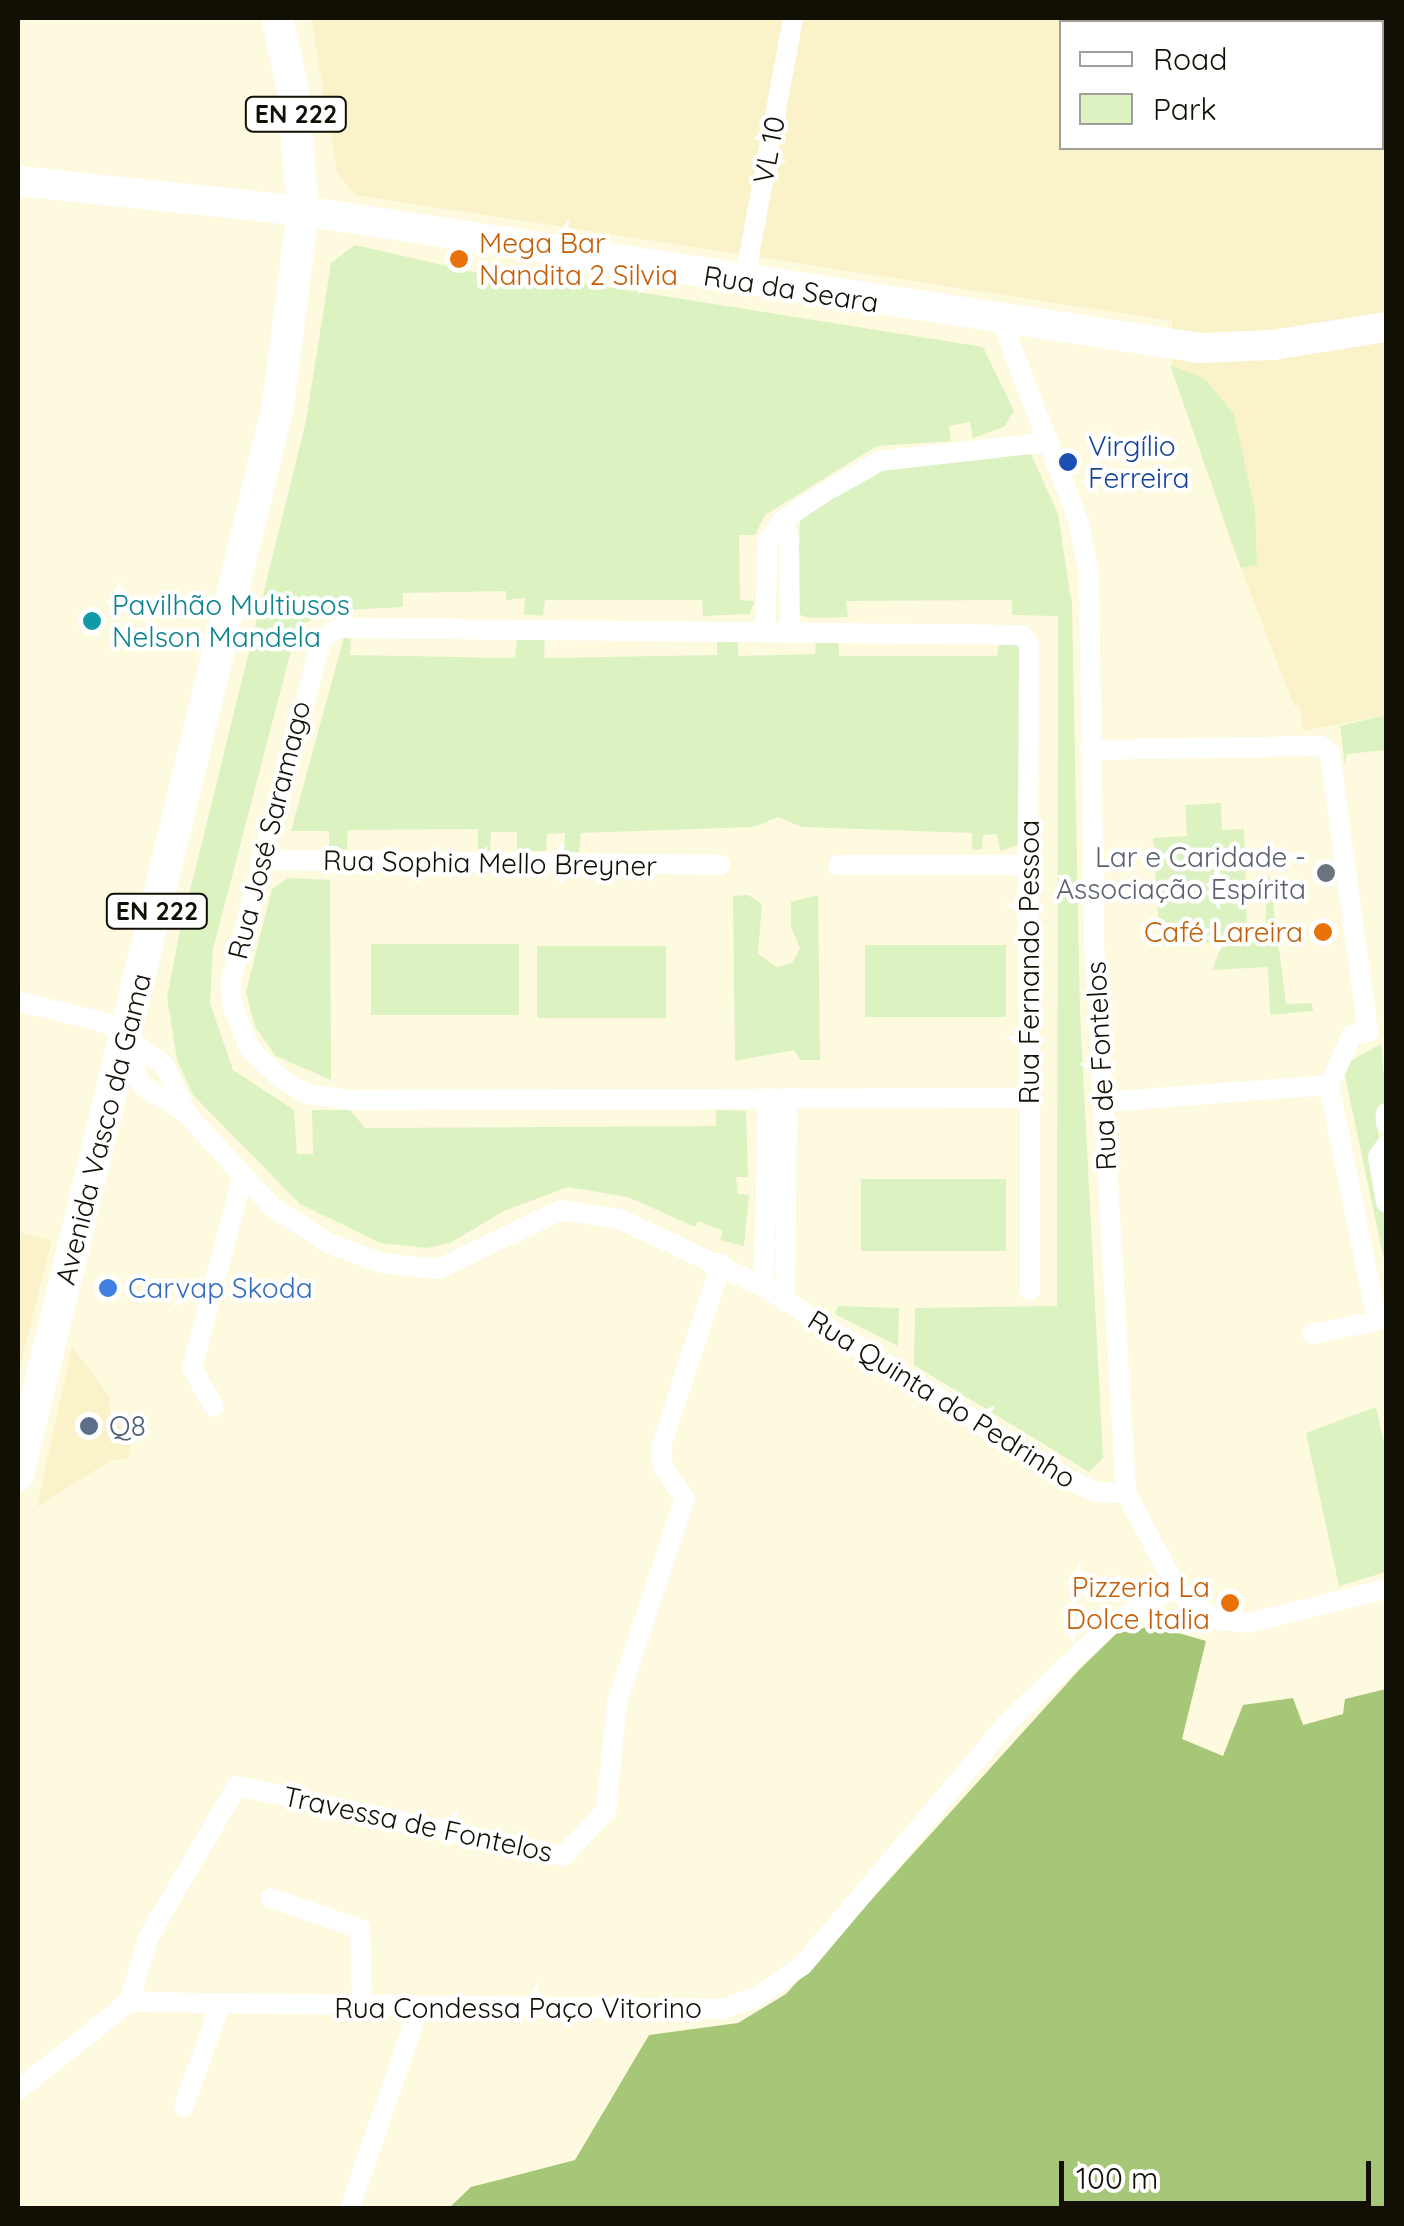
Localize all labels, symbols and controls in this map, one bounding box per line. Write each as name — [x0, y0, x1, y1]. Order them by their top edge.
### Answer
legend — [1059, 20, 1384, 150]
text: Road — [1153, 40, 1227, 78]
text: Park — [1153, 90, 1217, 128]
road number: EN 222 — [244, 94, 348, 134]
street label: VL 10 — [746, 113, 792, 187]
place label: Mega Bar Nandita 2 Silvia — [479, 226, 678, 292]
marker: Mega Bar Nandita 2 Silvia — [448, 248, 470, 270]
street label: Rua da Seara — [701, 259, 881, 319]
place label: Virgílio Ferreira — [1088, 429, 1189, 495]
marker: Virgílio Ferreira — [1057, 451, 1079, 473]
place label: Pavilhão Multiusos Nelson Mandela — [112, 588, 350, 654]
marker: Pavilhão Multiusos Nelson Mandela — [81, 610, 103, 632]
street label: Rua José Saramago — [221, 697, 317, 963]
street label: Rua Fernando Pessoa — [1012, 820, 1046, 1104]
place label: Lar e Caridade - Associação Espírita — [1056, 840, 1306, 906]
street label: Rua Sophia Mello Breyner — [323, 843, 657, 883]
marker: Lar e Caridade - Associação Espírita — [1315, 862, 1337, 884]
road number: EN 222 — [104, 891, 210, 931]
place label: Café Lareira — [1144, 915, 1303, 949]
marker: Café Lareira — [1312, 921, 1334, 943]
street label: Rua de Fontelos — [1079, 961, 1123, 1171]
street label: Avenida Vasco da Gama — [48, 970, 158, 1288]
place label: Carvap Skoda — [128, 1271, 313, 1305]
marker: Carvap Skoda — [97, 1277, 119, 1299]
street label: Rua Quinta do Pedrinho — [802, 1303, 1082, 1495]
place label: Q8 — [109, 1409, 146, 1443]
marker: Q8 — [78, 1415, 100, 1437]
place label: Pizzeria La Dolce Italia — [1066, 1570, 1210, 1636]
marker: Pizzeria La Dolce Italia — [1219, 1592, 1241, 1614]
street label: Travessa de Fontelos — [280, 1779, 556, 1869]
street label: Rua Condessa Paço Vitorino — [334, 1991, 702, 2025]
scale bar — [1064, 2141, 1376, 2203]
text: 100 m — [1076, 2159, 1158, 2197]

